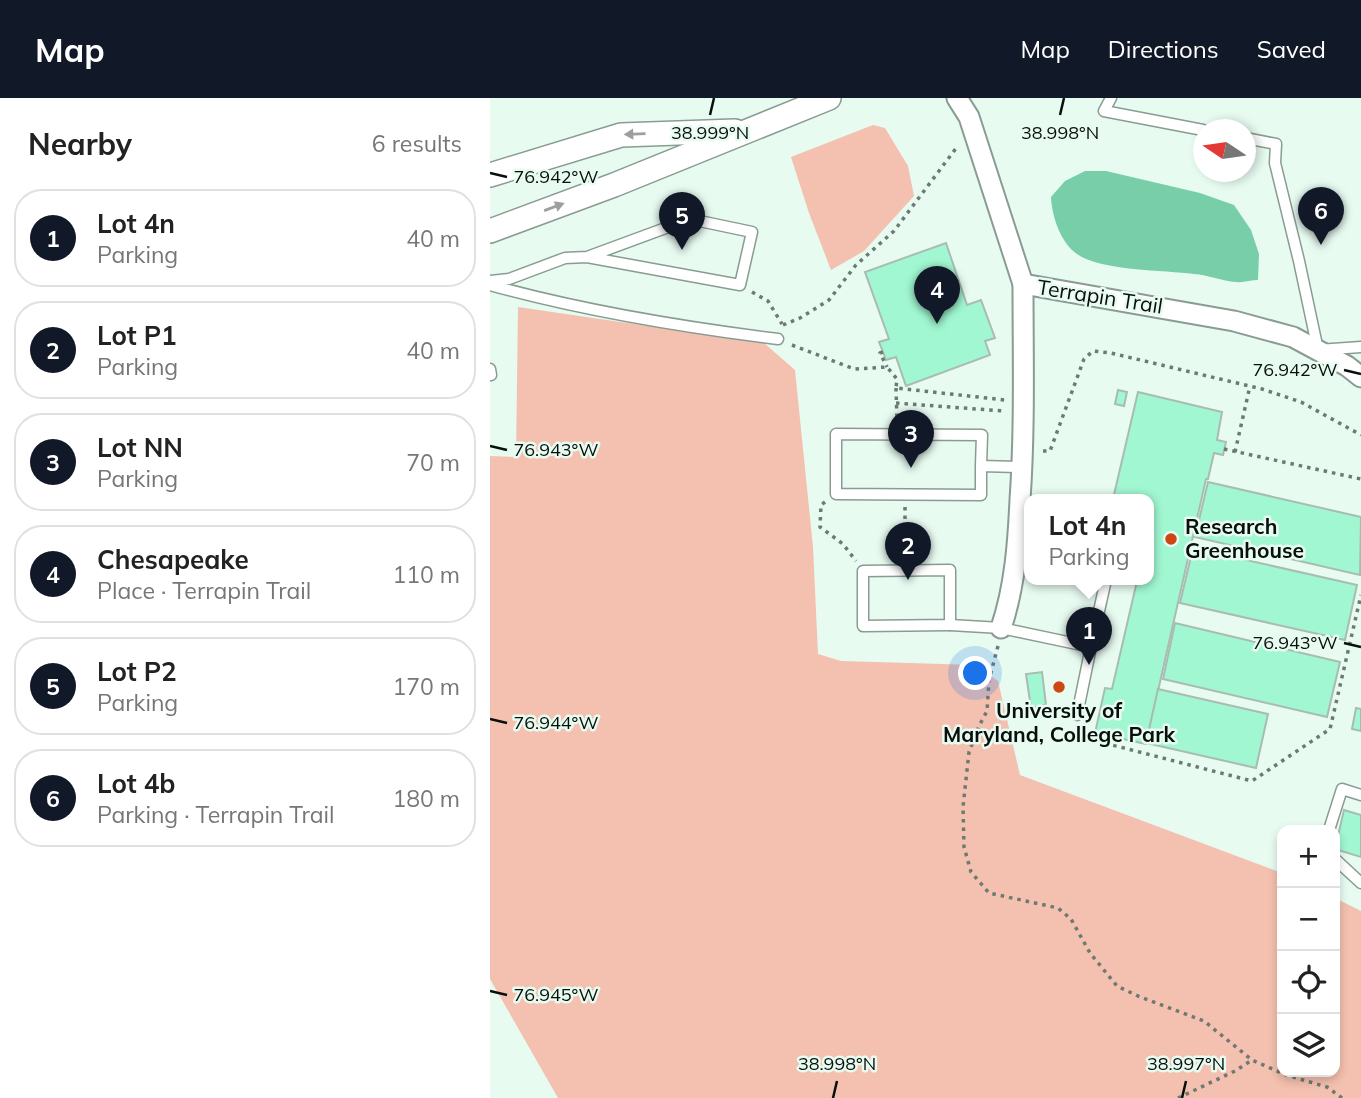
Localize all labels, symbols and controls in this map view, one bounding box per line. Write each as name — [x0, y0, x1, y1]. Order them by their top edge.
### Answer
text: Map — [35, 29, 105, 70]
text: Map — [1020, 34, 1070, 64]
text: Directions — [1108, 34, 1219, 64]
text: Saved — [1257, 34, 1326, 64]
north arrow — [1193, 119, 1256, 182]
text: 38.999°N — [671, 121, 749, 144]
text: 38.998°N — [1021, 121, 1099, 144]
text: Nearby — [28, 125, 132, 163]
text: 6 results — [372, 129, 462, 158]
one-way arrow — [624, 129, 646, 140]
text: 76.942°W — [513, 165, 599, 188]
pin: 6 — [1298, 187, 1344, 245]
pin: 5 — [659, 192, 705, 250]
one-way arrow — [543, 201, 564, 212]
text: Lot 4n — [97, 207, 175, 240]
text: 1 — [46, 224, 60, 253]
text: 40 m — [406, 224, 460, 253]
text: Parking — [97, 240, 178, 269]
pin: 4 — [914, 266, 960, 324]
street label: Terrapin Trail — [1035, 273, 1165, 319]
text: Lot P1 — [97, 319, 177, 352]
text: 2 — [46, 336, 60, 365]
text: 40 m — [406, 336, 460, 365]
text: Parking — [97, 352, 178, 381]
text: 76.942°W — [1252, 358, 1338, 381]
pin: 3 — [888, 410, 934, 468]
text: Lot NN — [97, 431, 183, 464]
text: 76.943°W — [513, 438, 599, 461]
text: 3 — [46, 448, 60, 477]
text: 70 m — [406, 448, 460, 477]
text: Parking — [97, 464, 178, 493]
popup — [1024, 494, 1154, 585]
text: Lot 4n — [1048, 509, 1126, 542]
place label: Research Greenhouse — [1185, 513, 1304, 563]
pin: 2 — [885, 522, 931, 580]
marker: Research Greenhouse — [1163, 531, 1179, 547]
text: Parking — [1048, 542, 1130, 571]
text: Chesapeake — [97, 543, 249, 576]
text: 4 — [46, 560, 60, 589]
text: 110 m — [392, 560, 460, 589]
text: Place · Terrapin Trail — [97, 576, 311, 605]
pin: 1 — [1066, 607, 1112, 665]
text: 76.943°W — [1252, 631, 1338, 654]
text: Lot P2 — [97, 655, 177, 688]
your location — [958, 656, 992, 690]
text: 5 — [46, 672, 60, 701]
text: 170 m — [392, 672, 460, 701]
marker: University of Maryland, College Park — [1051, 679, 1067, 695]
text: Parking — [97, 688, 178, 717]
place label: University of Maryland, College Park — [943, 697, 1175, 747]
text: 76.944°W — [513, 711, 599, 734]
text: Lot 4b — [97, 767, 175, 800]
text: 6 — [46, 784, 60, 813]
text: 180 m — [392, 784, 460, 813]
text: Parking · Terrapin Trail — [97, 800, 334, 829]
map controls — [1277, 825, 1340, 1077]
button: + — [1277, 825, 1340, 888]
button: − — [1277, 888, 1340, 951]
button: locate — [1277, 951, 1340, 1014]
text: 76.945°W — [513, 983, 599, 1006]
button: layers — [1277, 1014, 1340, 1077]
text: 38.998°N — [798, 1052, 876, 1075]
text: 38.997°N — [1147, 1052, 1225, 1075]

